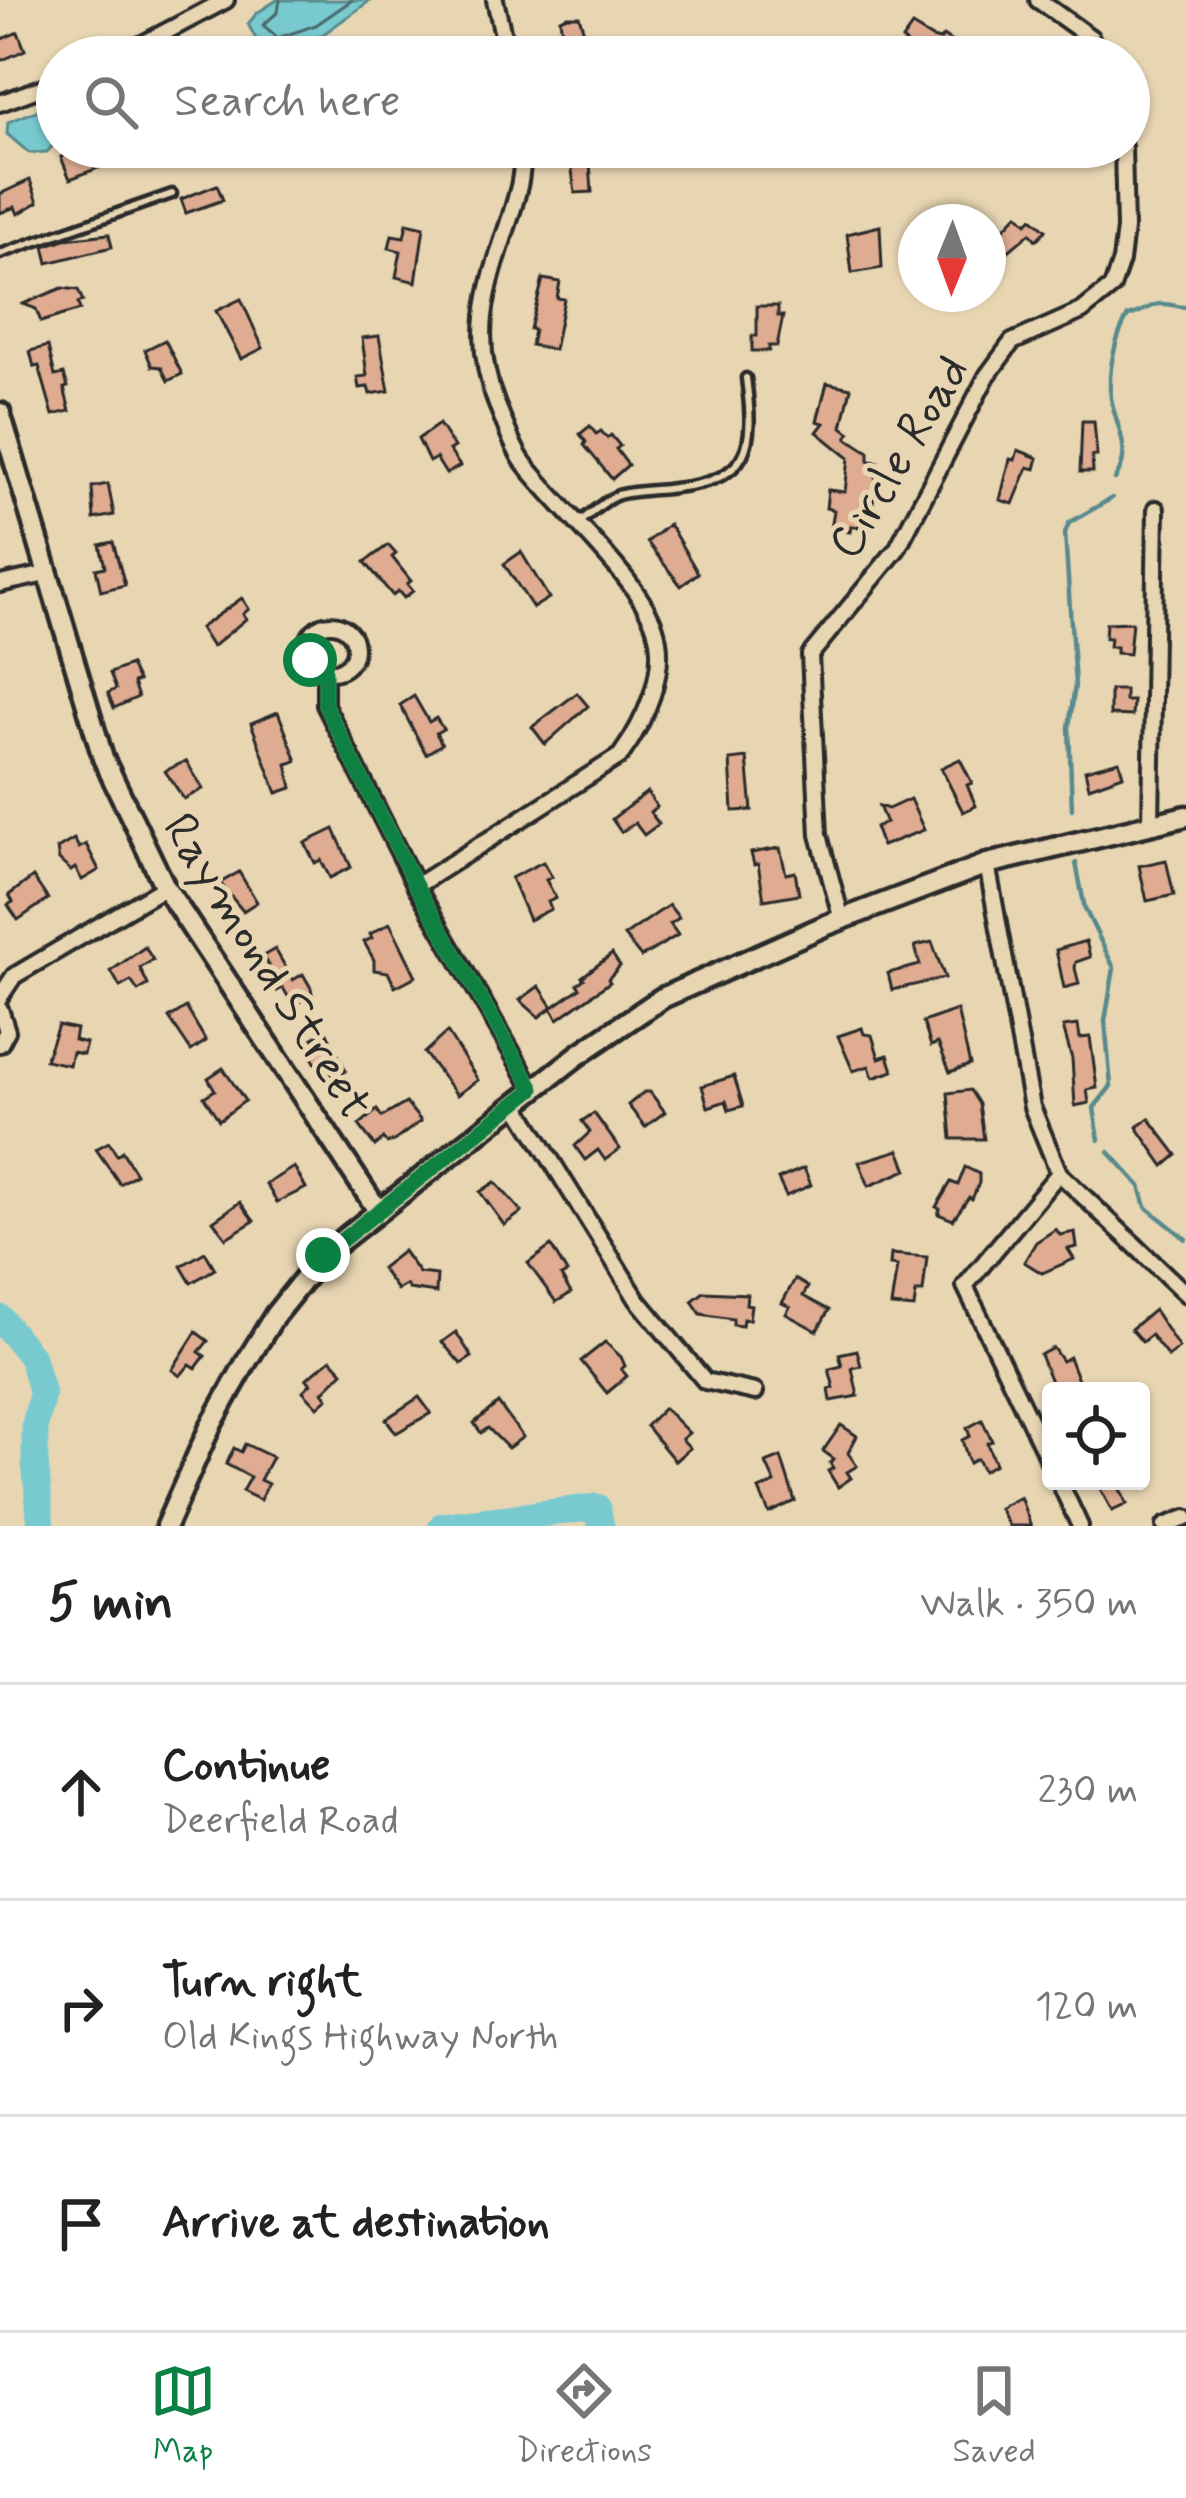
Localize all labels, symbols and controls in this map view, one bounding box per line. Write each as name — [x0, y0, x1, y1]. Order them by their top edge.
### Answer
search box — [36, 36, 1150, 168]
icon: search — [78, 69, 144, 135]
text: Search here — [174, 73, 401, 132]
north arrow — [898, 204, 1006, 312]
street label: Circle Road — [815, 344, 985, 571]
route start — [283, 633, 337, 687]
street label: Raymond Street — [147, 802, 385, 1132]
route end — [296, 1228, 350, 1282]
map controls — [1042, 1382, 1150, 1490]
button: locate — [1042, 1382, 1150, 1490]
text: 5 min — [48, 1571, 173, 1637]
text: Walk · 350 m — [920, 1579, 1138, 1630]
text: Continue — [162, 1737, 330, 1796]
icon: ahead — [48, 1759, 114, 1825]
text: 230 m — [1037, 1766, 1138, 1817]
text: Deerfield Road — [162, 1796, 399, 1847]
text: Turn right — [162, 1953, 362, 2012]
icon: right — [48, 1975, 114, 2041]
text: 120 m — [1035, 1982, 1138, 2033]
text: Old Kings Highway North — [162, 2012, 558, 2063]
icon: arrive — [48, 2191, 114, 2257]
text: Arrive at destination — [162, 2194, 550, 2253]
tab: Map — [150, 2358, 216, 2474]
tab: Directions — [516, 2358, 652, 2474]
tab: Saved — [952, 2358, 1036, 2474]

